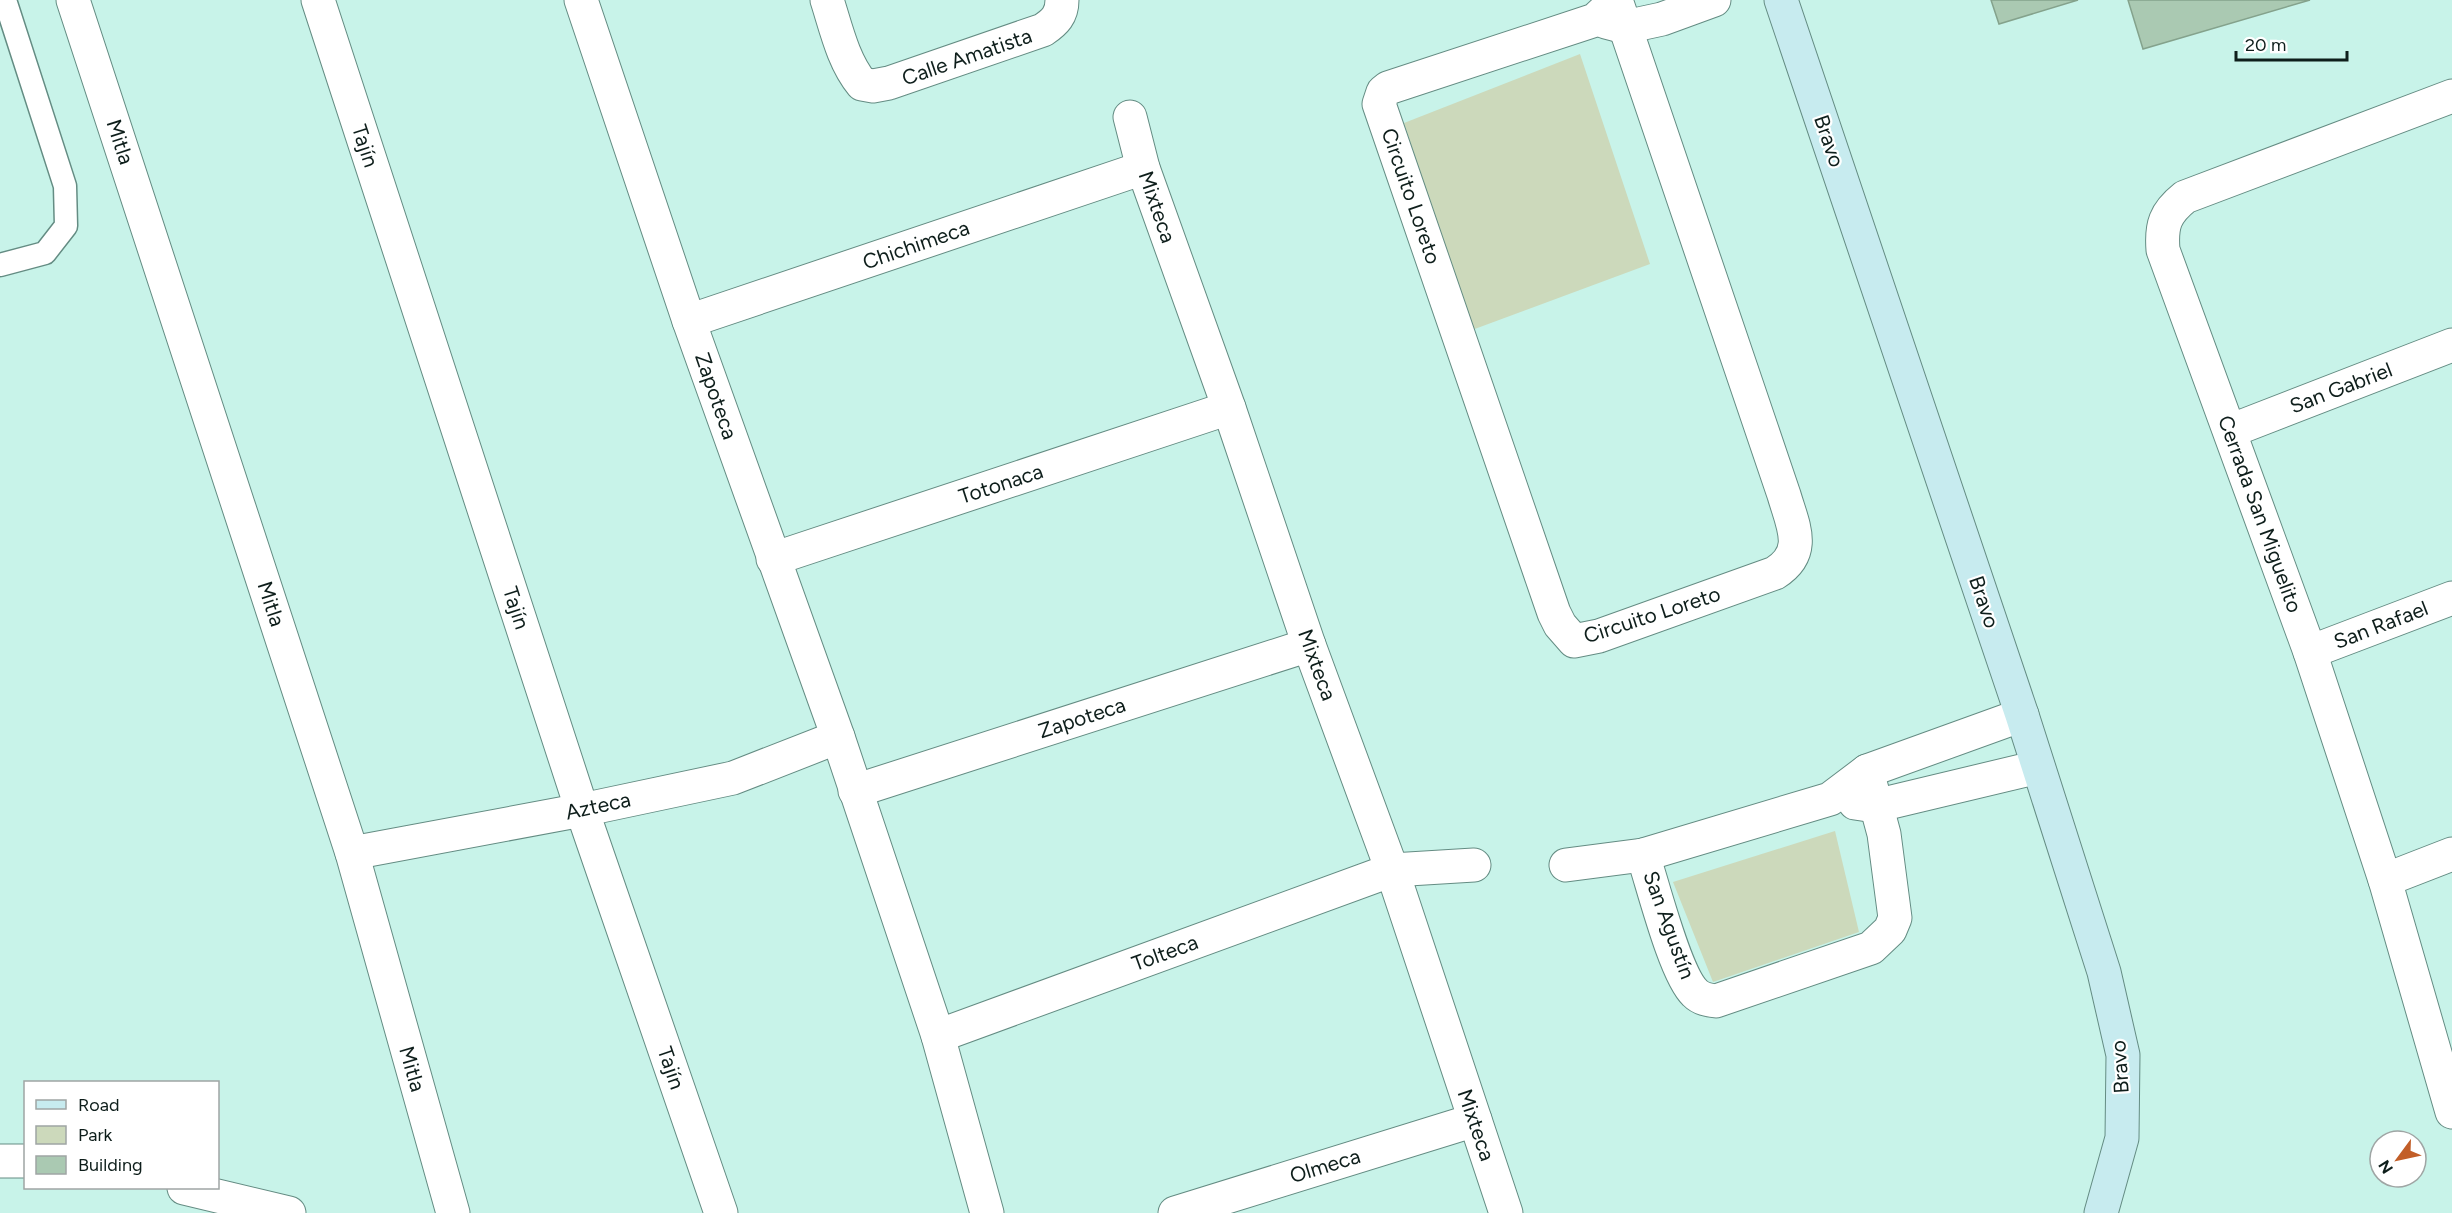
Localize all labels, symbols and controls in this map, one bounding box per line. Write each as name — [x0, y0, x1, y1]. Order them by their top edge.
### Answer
street label: Calle Amatista — [899, 23, 1035, 90]
scale bar — [2236, 24, 2347, 62]
text: 20 m — [2245, 34, 2286, 56]
street label: Bravo — [1809, 112, 1850, 170]
street label: Mitla — [101, 116, 139, 168]
street label: Tajín — [347, 121, 384, 170]
street label: Circuito Loreto — [1377, 125, 1446, 267]
street label: Mixteca — [1134, 168, 1181, 246]
street label: Chichimeca — [859, 215, 972, 274]
street label: Zapoteca — [690, 349, 743, 443]
street label: San Gabriel — [2286, 357, 2396, 418]
street label: Cerrada San Miguelito — [2213, 412, 2308, 616]
street label: Totonaca — [956, 458, 1046, 509]
street label: Bravo — [1964, 573, 2005, 631]
street label: Mitla — [252, 578, 290, 630]
street label: Circuito Loreto — [1580, 581, 1723, 648]
street label: Tajín — [498, 583, 535, 632]
street label: San Rafael — [2330, 595, 2431, 654]
street label: Mixteca — [1293, 626, 1342, 704]
street label: Zapoteca — [1035, 692, 1129, 743]
street label: Azteca — [563, 786, 633, 825]
street label: San Agustín — [1638, 867, 1701, 982]
street label: Tolteca — [1128, 929, 1201, 976]
street label: Bravo — [2105, 1040, 2134, 1095]
street label: Mitla — [394, 1043, 431, 1094]
street label: Tajín — [653, 1043, 690, 1092]
legend — [24, 1081, 219, 1189]
street label: Mixteca — [1453, 1086, 1500, 1164]
text: Road — [78, 1094, 119, 1116]
text: Park — [78, 1124, 113, 1146]
north arrow — [2368, 1129, 2428, 1189]
street label: Olmeca — [1287, 1143, 1363, 1188]
text: Building — [78, 1154, 143, 1176]
text: N — [2375, 1157, 2397, 1177]

